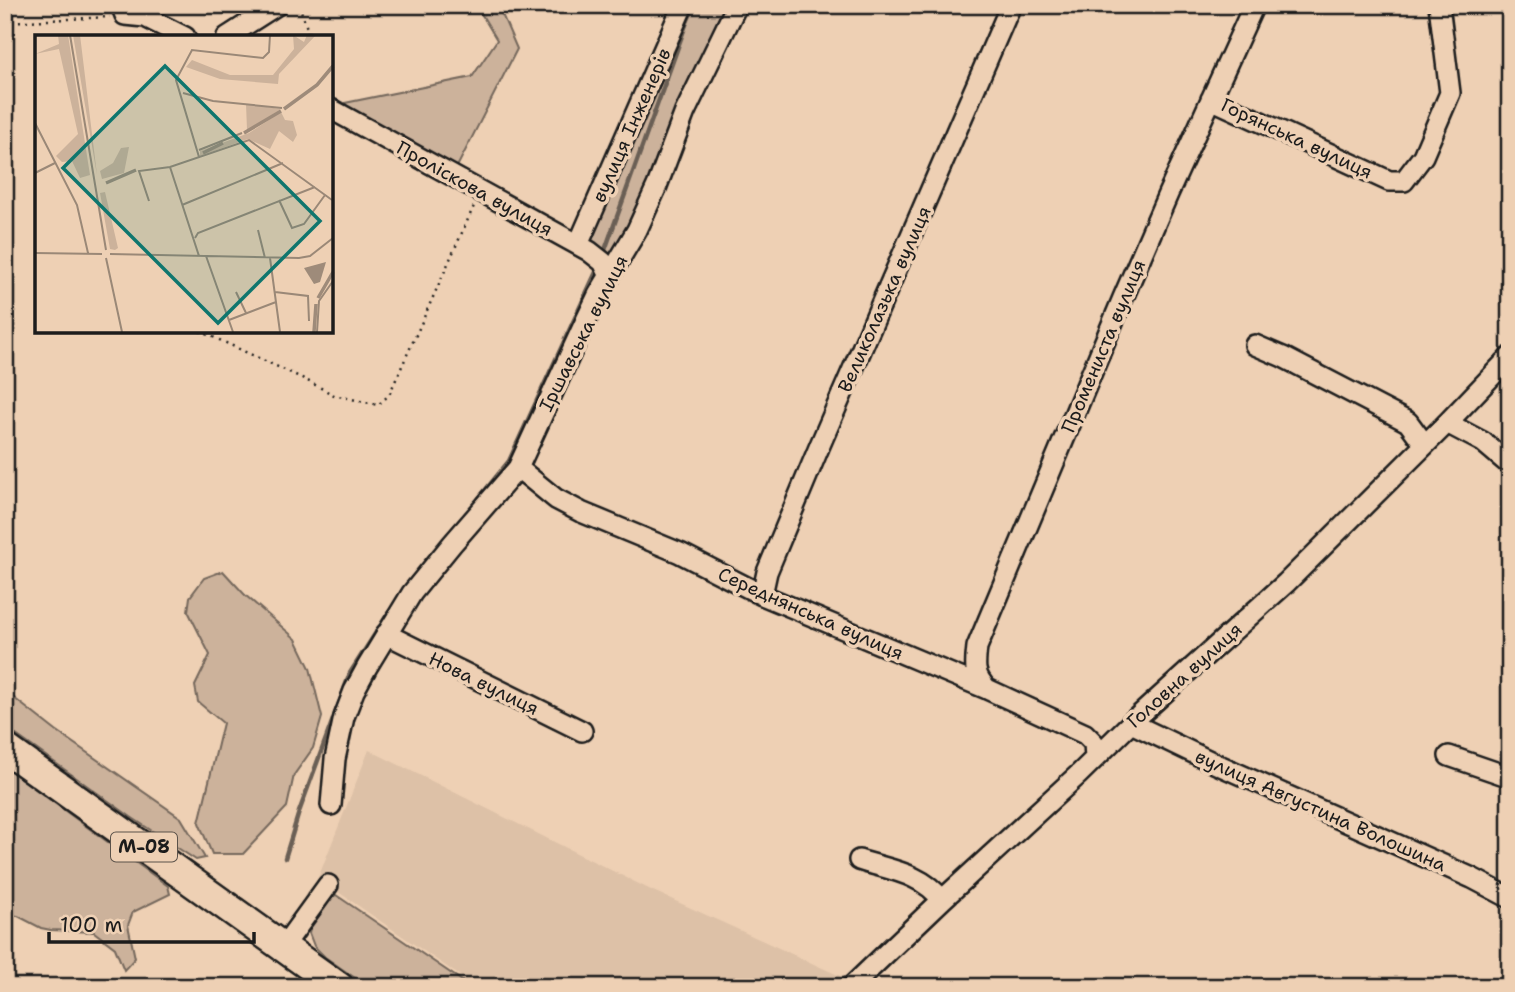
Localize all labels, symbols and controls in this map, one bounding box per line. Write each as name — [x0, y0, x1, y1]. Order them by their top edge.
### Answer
inset map — [35, 35, 332, 332]
street label: вулиця Інженерів — [586, 44, 677, 206]
street label: Горянська вулиця — [1217, 92, 1377, 185]
street label: Проліскова вулиця — [392, 135, 557, 242]
street label: Великолазька вулиця — [832, 202, 937, 396]
street label: Іршавська вулиця — [533, 251, 634, 416]
street label: Промениста вулиця — [1056, 256, 1151, 437]
street label: Середнянська вулиця — [714, 561, 907, 666]
street label: Головна вулиця — [1121, 617, 1247, 734]
street label: Нова вулиця — [425, 646, 543, 721]
street label: вулиця Августина Волошина — [1191, 744, 1450, 877]
road number: М-08 — [111, 832, 177, 862]
scale bar — [49, 901, 254, 945]
text: 100 m — [60, 911, 123, 939]

